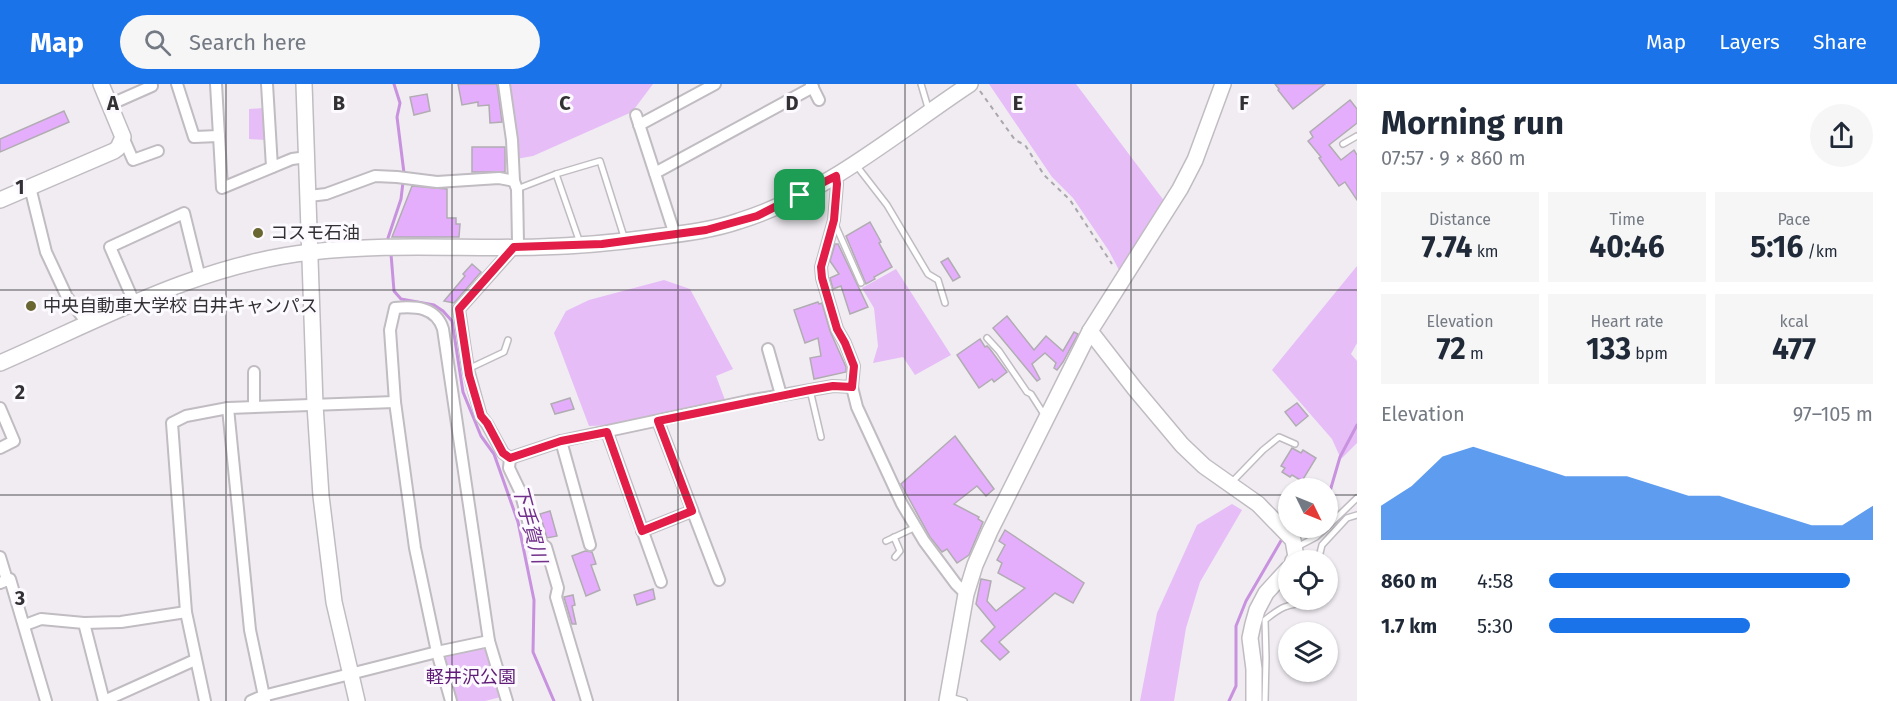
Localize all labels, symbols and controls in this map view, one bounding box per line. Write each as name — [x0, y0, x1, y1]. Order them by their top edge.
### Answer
search box — [120, 15, 540, 69]
text: Map — [30, 26, 84, 59]
icon: search — [141, 26, 174, 59]
text: Search here — [189, 29, 307, 56]
text: Map — [1646, 29, 1686, 55]
text: Layers — [1719, 29, 1780, 55]
text: Share — [1813, 29, 1867, 55]
text: A — [106, 91, 120, 115]
text: B — [333, 91, 345, 115]
text: C — [559, 91, 571, 115]
text: D — [785, 91, 799, 115]
text: E — [1013, 91, 1023, 115]
text: F — [1239, 91, 1249, 115]
text: Morning run — [1381, 103, 1564, 143]
button: share — [1810, 104, 1873, 167]
text: 07:57 · 9 × 860 m — [1381, 146, 1526, 170]
pin — [774, 169, 825, 220]
text: 1 — [15, 175, 25, 199]
icon: arrive — [783, 178, 816, 211]
text: Distance — [1429, 210, 1491, 229]
text: Time — [1609, 210, 1645, 229]
text: Pace — [1777, 210, 1811, 229]
place label: コスモ石油 — [270, 222, 360, 244]
marker: コスモ石油 — [251, 226, 265, 240]
text: 7.74 — [1421, 229, 1472, 265]
text: 40:46 — [1589, 229, 1665, 265]
text: 5:16 — [1750, 229, 1803, 265]
text: km — [1472, 242, 1499, 261]
text: /km — [1803, 242, 1838, 261]
place label: 中央自動車大学校 白井キャンパス — [43, 295, 318, 317]
marker: 中央自動車大学校 白井キャンパス — [24, 299, 38, 313]
text: Elevation — [1426, 312, 1494, 331]
text: Heart rate — [1591, 312, 1663, 331]
text: kcal — [1780, 312, 1808, 331]
text: 72 — [1436, 331, 1466, 367]
text: 133 — [1586, 331, 1631, 367]
text: 477 — [1772, 331, 1816, 367]
text: m — [1466, 344, 1484, 363]
text: bpm — [1631, 344, 1668, 363]
text: 2 — [15, 380, 25, 404]
text: Elevation — [1381, 402, 1465, 426]
text: 97–105 m — [1793, 402, 1873, 426]
north arrow — [1278, 478, 1338, 538]
map controls — [1278, 478, 1338, 682]
water label: 下手賀川 — [508, 482, 552, 568]
button: locate — [1278, 550, 1338, 610]
text: 860 m — [1381, 569, 1437, 593]
text: 4:58 — [1477, 569, 1514, 593]
text: 3 — [14, 586, 25, 610]
text: 1.7 km — [1381, 614, 1437, 638]
text: 5:30 — [1477, 614, 1513, 638]
button: layers — [1278, 622, 1338, 682]
park label: 軽井沢公園 — [426, 666, 516, 688]

